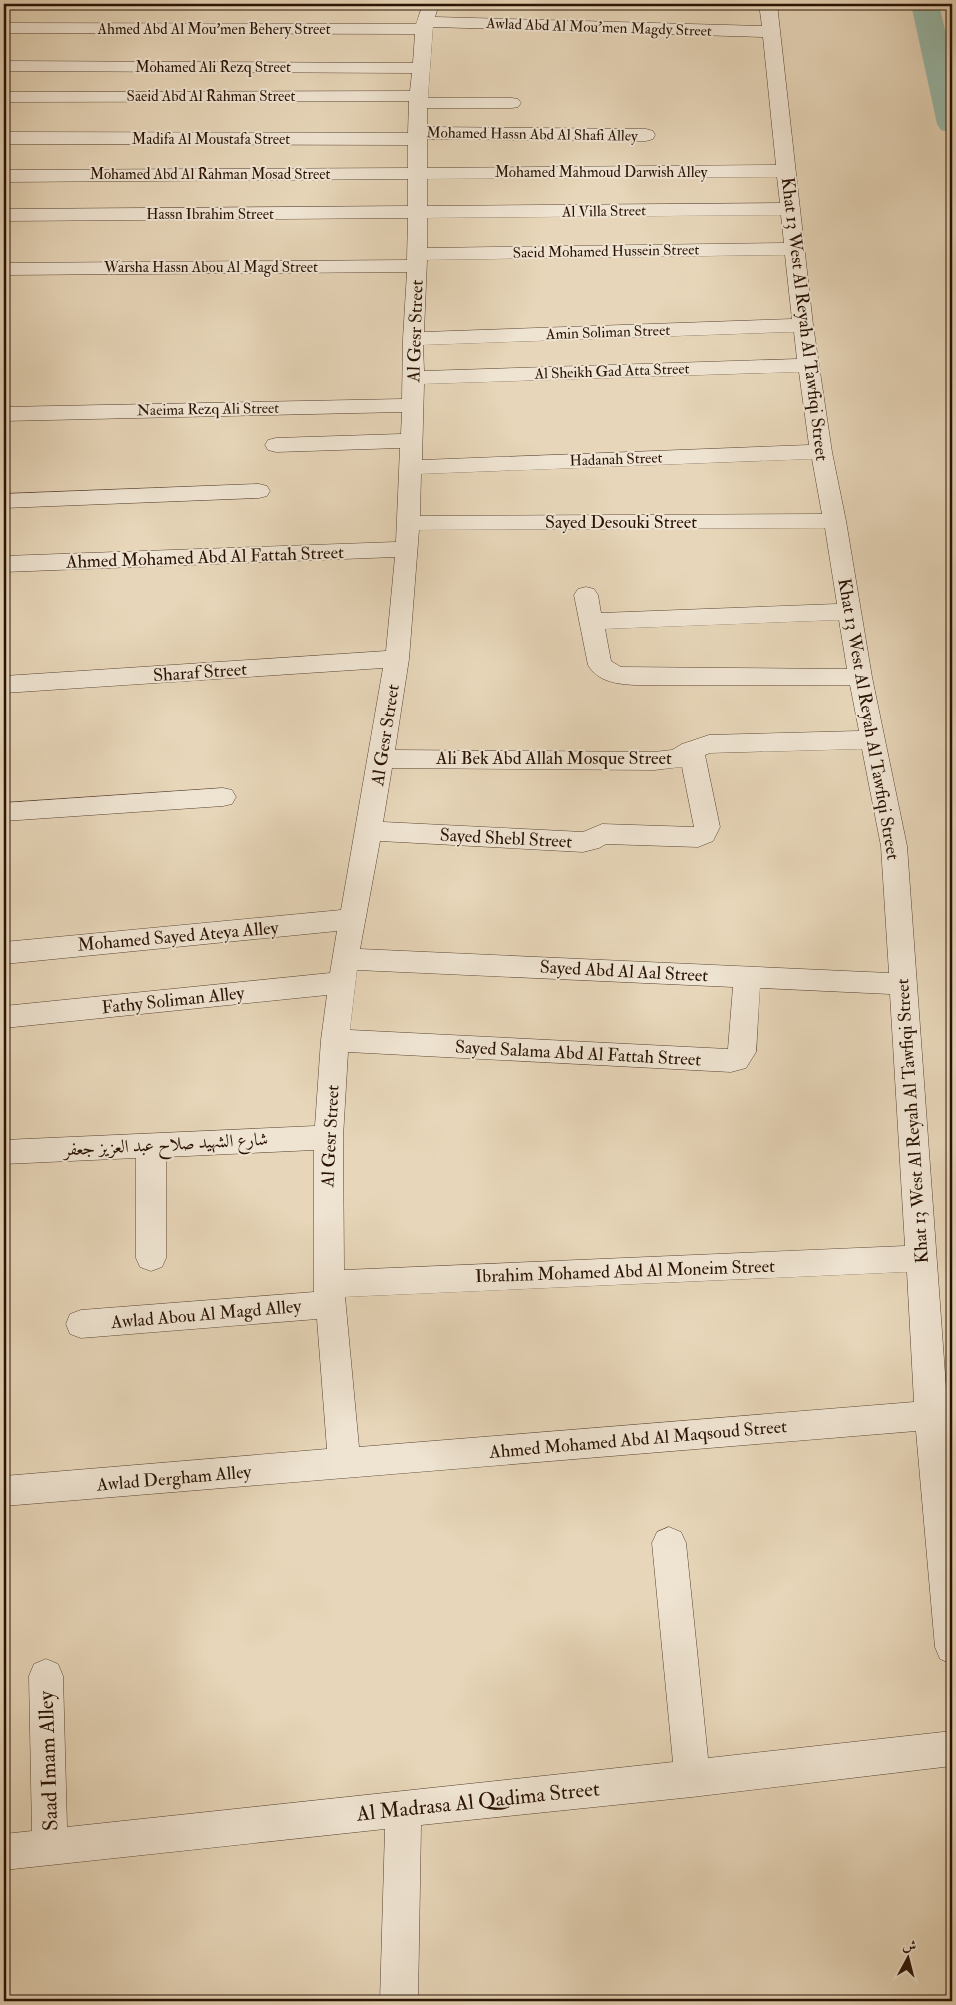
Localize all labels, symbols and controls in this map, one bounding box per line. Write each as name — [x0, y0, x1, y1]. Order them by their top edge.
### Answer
street label: Awlad Abd Al Mou'men Magdy Street — [485, 14, 712, 41]
street label: Ahmed Abd Al Mou'men Behery Street — [97, 20, 331, 39]
street label: Mohamed Ali Rezq Street — [135, 58, 291, 77]
street label: Saeid Abd Al Rahman Street — [127, 87, 296, 106]
street label: Mohamed Hassn Abd Al Shafi Alley — [426, 123, 638, 146]
street label: Madifa Al Moustafa Street — [132, 130, 290, 149]
street label: Mohamed Mahmoud Darwish Alley — [495, 163, 708, 182]
street label: Mohamed Abd Al Rahman Mosad Street — [90, 165, 330, 184]
street label: Khat 13 West Al Reyah Al Tawfiqi Street — [776, 176, 833, 462]
street label: Al Villa Street — [561, 201, 646, 222]
street label: Hassn Ibrahim Street — [146, 205, 274, 224]
street label: Saeid Mohamed Hussein Street — [513, 240, 700, 263]
street label: Warsha Hassn Abou Al Magd Street — [103, 258, 318, 277]
street label: Al Gesr Street — [402, 279, 429, 384]
street label: Amin Soliman Street — [545, 321, 671, 344]
street label: Al Sheikh Gad Atta Street — [533, 359, 690, 384]
street label: Naeima Rezq Ali Street — [137, 399, 279, 420]
street label: Hadanah Street — [569, 448, 663, 471]
street label: Sayed Desouki Street — [545, 511, 697, 534]
street label: Ahmed Mohamed Abd Al Fattah Street — [65, 541, 345, 574]
street label: Khat 13 West Al Reyah Al Tawfiqi Street — [832, 576, 905, 862]
street label: Sharaf Street — [152, 658, 248, 687]
street label: Al Gesr Street — [366, 682, 405, 789]
street label: Ali Bek Abd Allah Mosque Street — [435, 747, 672, 770]
street label: Sayed Shebl Street — [439, 824, 573, 853]
street label: Mohamed Sayed Ateya Alley — [77, 916, 281, 957]
street label: Sayed Abd Al Aal Street — [539, 956, 709, 987]
street label: Khat 13 West Al Reyah Al Tawfiqi Street — [891, 978, 934, 1264]
street label: Fathy Soliman Alley — [101, 981, 247, 1019]
street label: Sayed Salama Abd Al Fattah Street — [454, 1036, 702, 1071]
street label: Al Gesr Street — [316, 1084, 345, 1189]
street label: شارع الشهيد صلاح عبد العزيز جعفر — [61, 1128, 269, 1165]
street label: Ibrahim Mohamed Abd Al Moneim Street — [475, 1255, 775, 1288]
street label: Awlad Abou Al Magd Alley — [109, 1295, 303, 1334]
street label: Ahmed Mohamed Abd Al Maqsoud Street — [487, 1415, 788, 1464]
street label: Awlad Dergham Alley — [95, 1460, 253, 1497]
street label: Saad Imam Alley — [33, 1690, 64, 1831]
street label: Al Madrasa Al Qadima Street — [354, 1775, 601, 1828]
north arrow — [884, 1932, 934, 1982]
text: ش — [902, 1936, 918, 1955]

